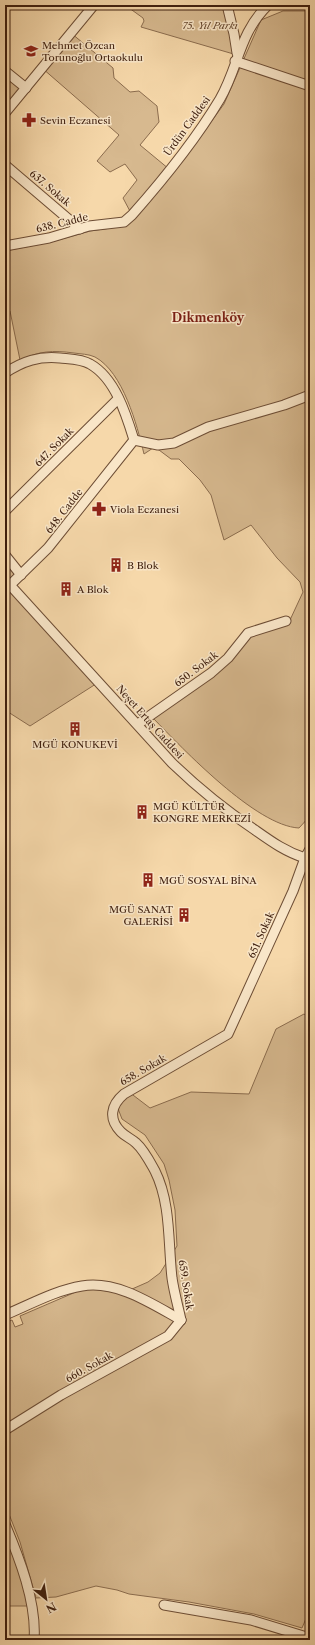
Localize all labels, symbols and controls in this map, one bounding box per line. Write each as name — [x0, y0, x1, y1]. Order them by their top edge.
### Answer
park label: 75. Yıl Parkı — [182, 19, 238, 32]
place label: Mehmet Özcan Torunoğlu Ortaokulu — [42, 39, 143, 64]
school or university icon: Mehmet Özcan Torunoğlu Ortaokulu — [23, 43, 39, 59]
street label: Ürdün Caddesi — [161, 94, 213, 158]
pharmacy icon: Sevin Eczanesi — [21, 112, 37, 128]
place label: Sevin Eczanesi — [40, 114, 111, 127]
street label: 637. Sokak — [27, 167, 74, 210]
street label: 638. Cadde — [35, 210, 90, 236]
district label: Dikmenköy — [172, 310, 245, 325]
street label: 647. Sokak — [32, 424, 77, 469]
street label: 648. Cadde — [42, 486, 86, 536]
pharmacy icon: Viola Eczanesi — [91, 501, 107, 517]
place label: Viola Eczanesi — [109, 503, 179, 516]
building icon: B Blok — [108, 557, 124, 573]
place label: B Blok — [127, 559, 160, 572]
building icon: A Blok — [58, 581, 74, 597]
place label: A Blok — [76, 583, 110, 596]
street label: 650. Sokak — [172, 648, 221, 690]
street label: Neşet Ertaş Caddesi — [113, 682, 187, 762]
building icon: MGÜ KONUKEVİ — [67, 721, 83, 737]
place label: MGÜ KONUKEVİ — [32, 738, 118, 751]
place label: MGÜ KÜLTÜR KONGRE MERKEZİ — [153, 800, 251, 825]
building icon: MGÜ KÜLTÜR KONGRE MERKEZİ — [134, 804, 150, 820]
building icon: MGÜ SOSYAL BİNA — [140, 872, 156, 888]
place label: MGÜ SOSYAL BİNA — [159, 874, 257, 887]
place label: MGÜ SANAT GALERİSİ — [109, 903, 174, 928]
building icon: MGÜ SANAT GALERİSİ — [176, 907, 192, 923]
street label: 651. Sokak — [245, 909, 278, 960]
street label: 658. Sokak — [118, 1051, 169, 1088]
street label: 659. Sokak — [176, 1259, 197, 1312]
street label: 660. Sokak — [63, 1348, 116, 1385]
north arrow — [26, 1579, 66, 1619]
text: N — [43, 1599, 59, 1616]

